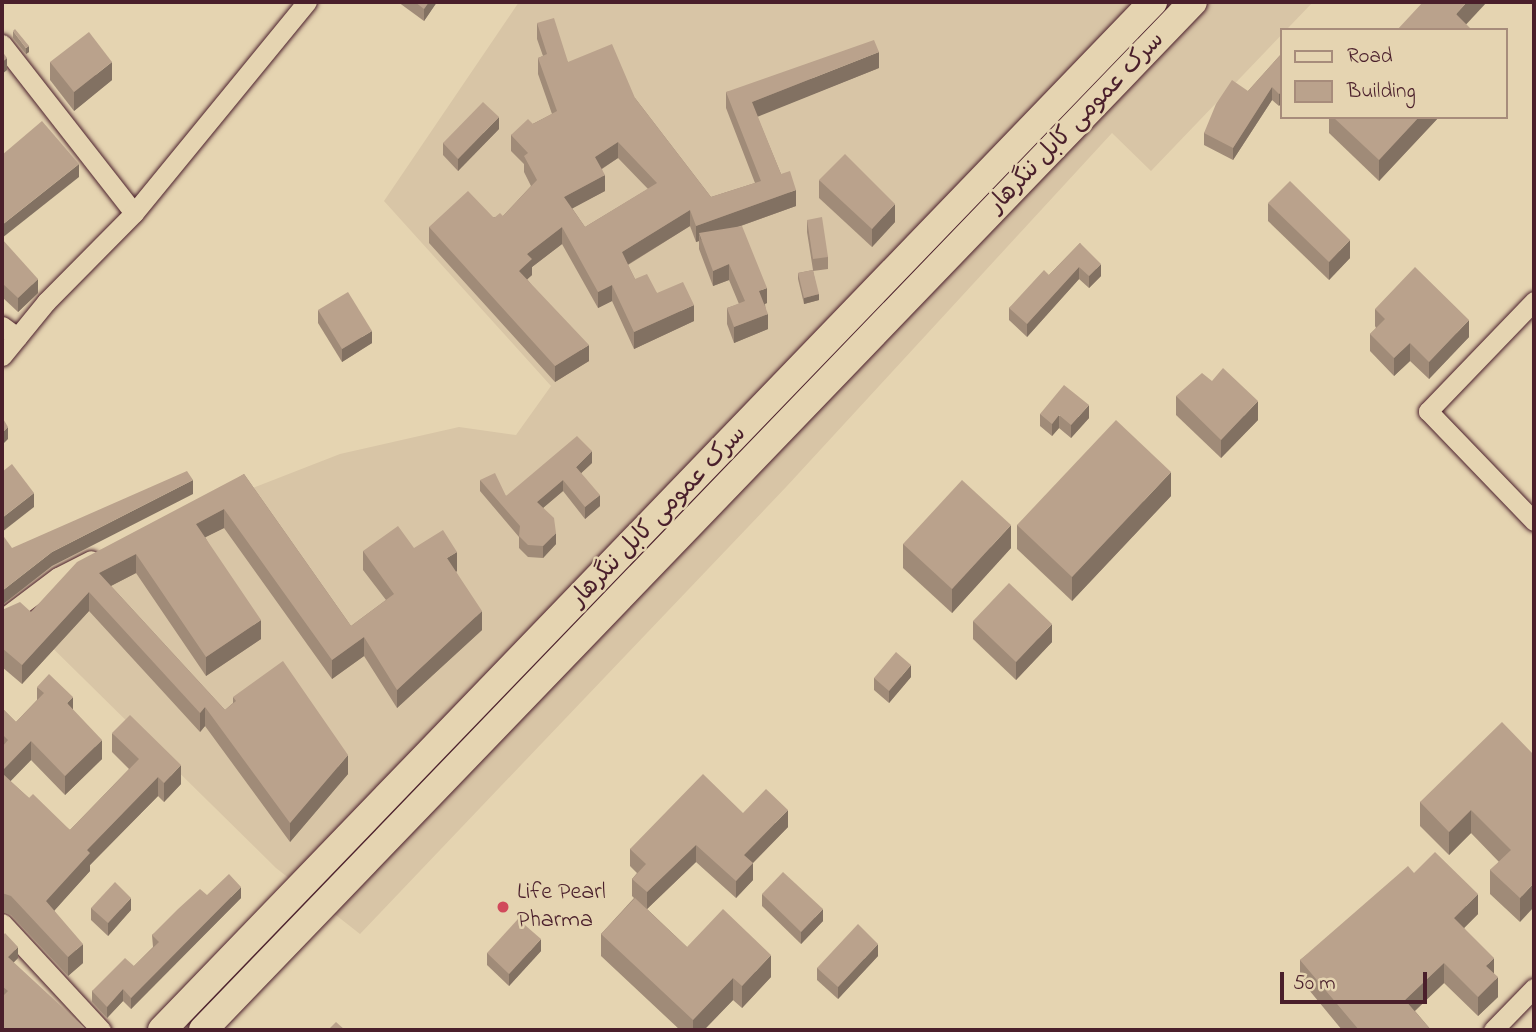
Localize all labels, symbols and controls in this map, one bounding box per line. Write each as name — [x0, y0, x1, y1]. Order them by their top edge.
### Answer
street label: سرک عمومی کابل ننگرهار — [983, 26, 1171, 220]
legend — [1280, 28, 1508, 119]
text: Road — [1347, 42, 1393, 72]
text: Building — [1347, 77, 1416, 107]
street label: سرک عمومی کابل ننگرهار — [565, 420, 753, 614]
place label: Life Pearl Pharma — [517, 879, 606, 935]
marker: Life Pearl Pharma — [495, 899, 511, 915]
scale bar — [1284, 958, 1431, 1002]
text: 50 m — [1293, 969, 1336, 999]

